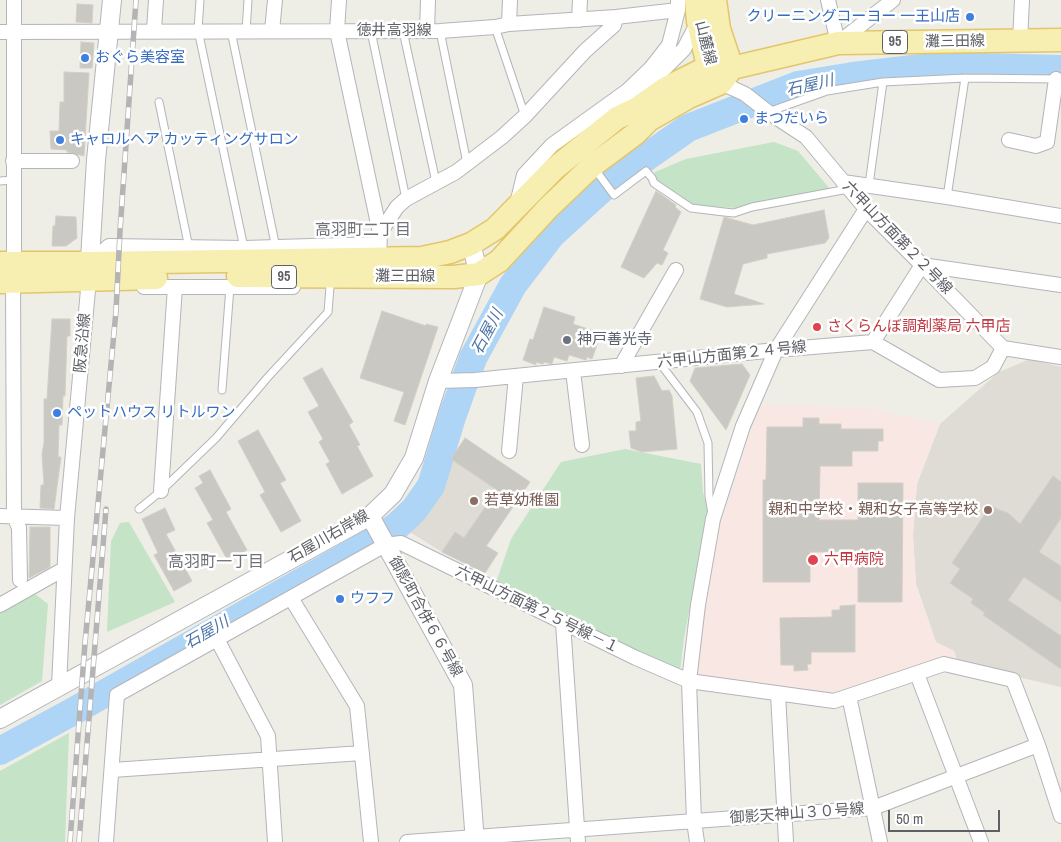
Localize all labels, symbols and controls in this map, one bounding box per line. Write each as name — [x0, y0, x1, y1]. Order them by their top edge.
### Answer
place label: クリーニングコーヨー 一王山店 — [747, 8, 960, 26]
marker: クリーニングコーヨー 一王山店 — [964, 11, 976, 23]
street label: 山麓線 — [691, 19, 719, 67]
street label: 徳井高羽線 — [357, 22, 431, 40]
road number: 95 — [882, 31, 908, 54]
street label: 灘三田線 — [925, 32, 985, 52]
place label: おぐら美容室 — [95, 49, 185, 67]
marker: おぐら美容室 — [79, 52, 91, 64]
water label: 石屋川 — [784, 71, 836, 101]
place label: まつだいら — [754, 110, 829, 128]
marker: まつだいら — [738, 113, 750, 125]
place label: キャロルヘア カッティングサロン — [70, 131, 298, 149]
marker: キャロルヘア カッティングサロン — [54, 134, 66, 146]
street label: 六甲山方面第２２号線 — [838, 178, 956, 298]
district label: 高羽町二丁目 — [315, 221, 411, 241]
road number: 95 — [272, 266, 296, 288]
street label: 灘三田線 — [375, 268, 435, 286]
water label: 石屋川 — [468, 306, 508, 358]
street label: 阪急沿線 — [71, 312, 95, 374]
place label: さくらんぼ調剤薬局 六甲店 — [827, 318, 1010, 336]
marker: さくらんぼ調剤薬局 六甲店 — [811, 321, 823, 333]
place label: 神戸善光寺 — [577, 331, 652, 349]
marker: 神戸善光寺 — [561, 334, 573, 346]
street label: 六甲山方面第２４号線 — [656, 338, 808, 372]
place label: ペットハウス リトルワン — [67, 404, 235, 422]
marker: ペットハウス リトルワン — [51, 407, 63, 419]
place label: 若草幼稚園 — [484, 492, 559, 510]
marker: 若草幼稚園 — [468, 495, 480, 507]
place label: 親和中学校・親和女子高等学校 — [768, 501, 978, 519]
marker: 親和中学校・親和女子高等学校 — [982, 504, 994, 516]
street label: 石屋川右岸線 — [286, 507, 372, 567]
place label: 六甲病院 — [824, 551, 884, 569]
district label: 高羽町一丁目 — [168, 553, 264, 573]
marker: 六甲病院 — [806, 553, 820, 567]
street label: 御影町合併６６号線 — [384, 554, 466, 680]
street label: 六甲山方面第２５号線－１ — [452, 562, 622, 658]
place label: ウフフ — [350, 590, 395, 608]
marker: ウフフ — [334, 593, 346, 605]
water label: 石屋川 — [181, 613, 233, 653]
street label: 御影天神山３０号線 — [729, 800, 865, 828]
scale bar — [891, 800, 1004, 832]
text: 50 m — [896, 808, 923, 829]

